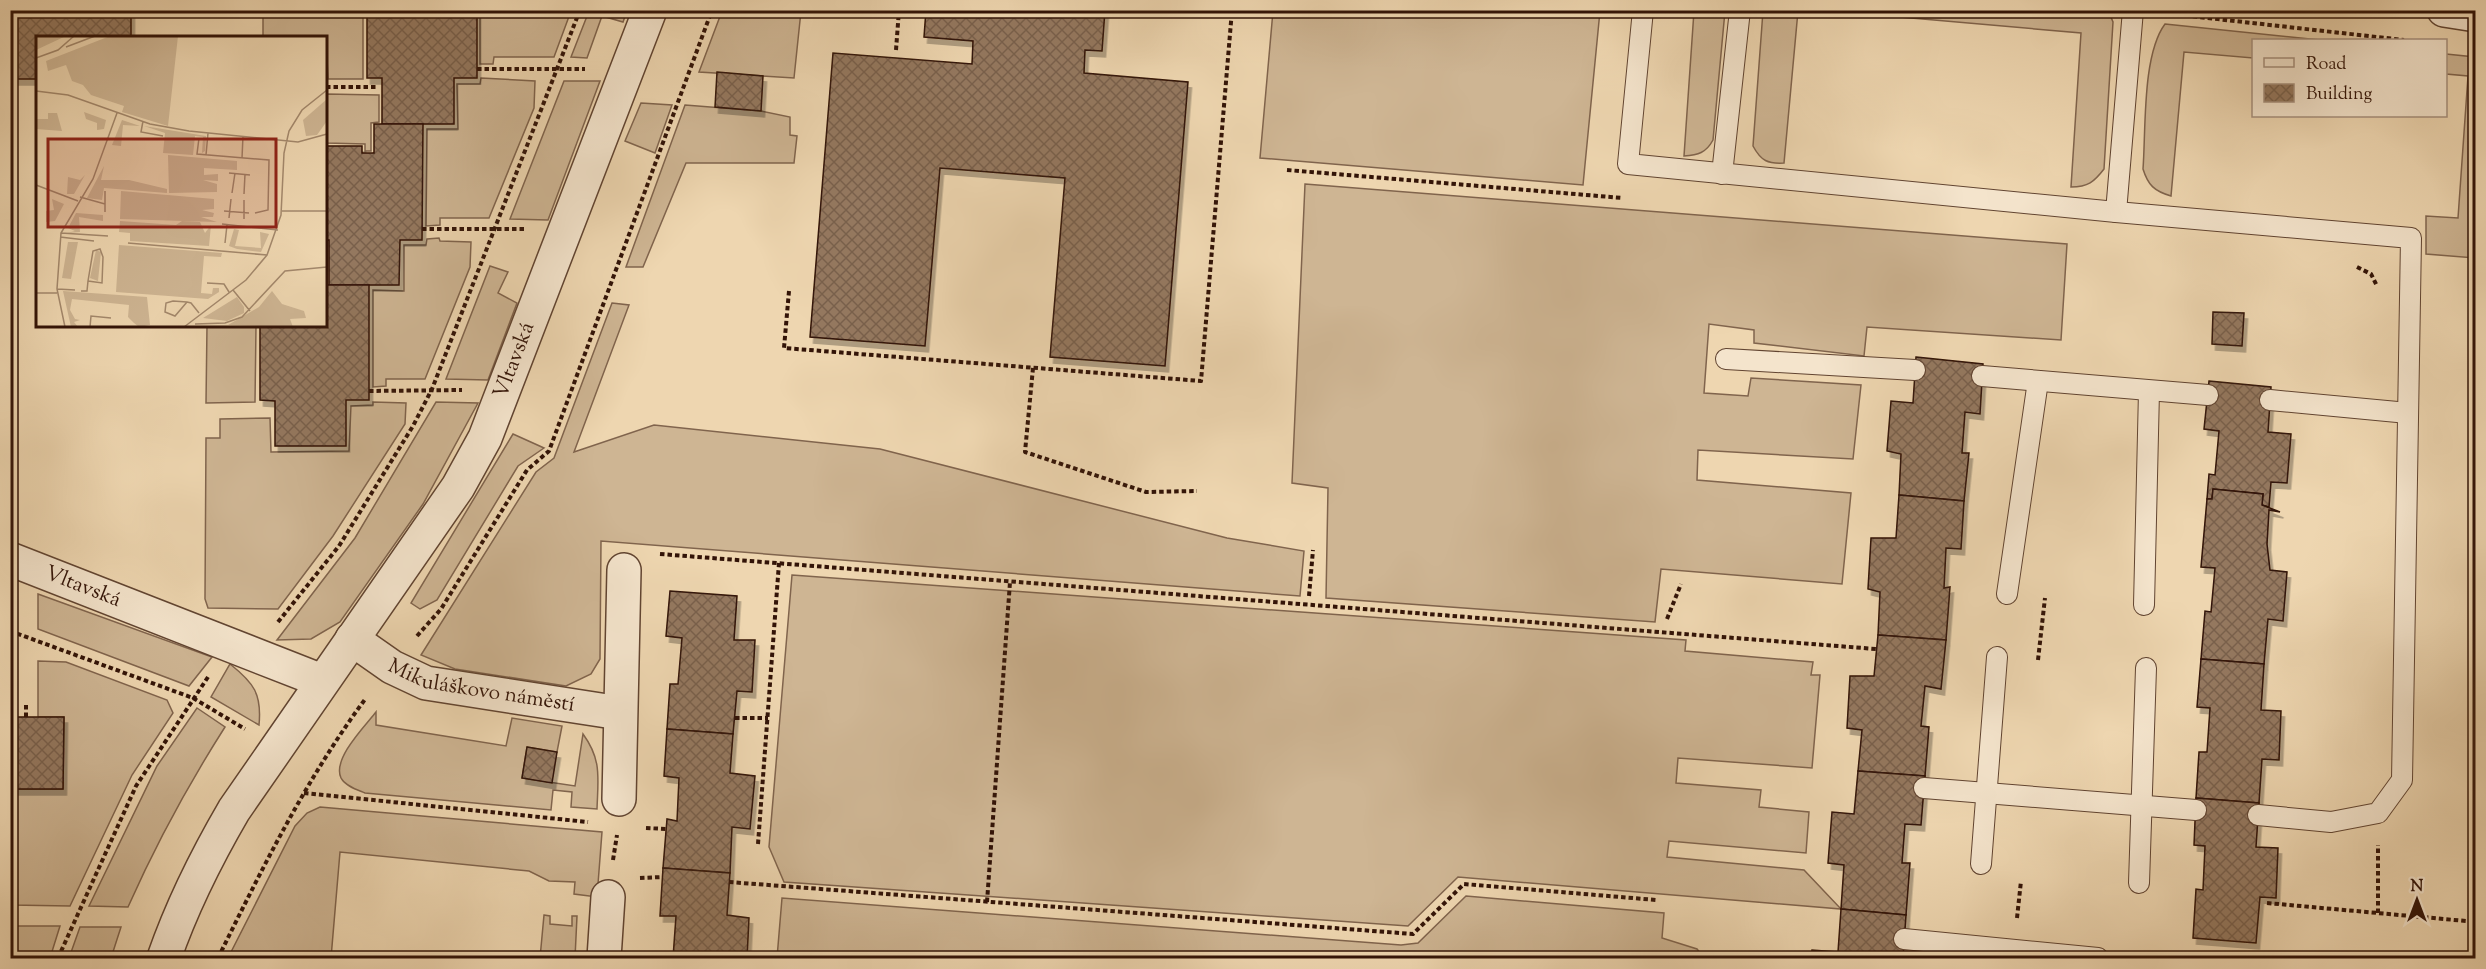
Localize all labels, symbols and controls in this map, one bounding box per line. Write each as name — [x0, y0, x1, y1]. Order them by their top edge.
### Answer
inset map — [36, 36, 327, 327]
legend — [2252, 39, 2447, 117]
text: Road — [2306, 52, 2346, 78]
text: Building — [2306, 82, 2372, 108]
street label: Vltavská — [487, 318, 543, 403]
street label: Vltavská — [40, 559, 125, 616]
street label: Mikuláškovo náměstí — [383, 652, 577, 721]
north arrow — [2387, 870, 2447, 930]
text: N — [2411, 876, 2424, 899]

